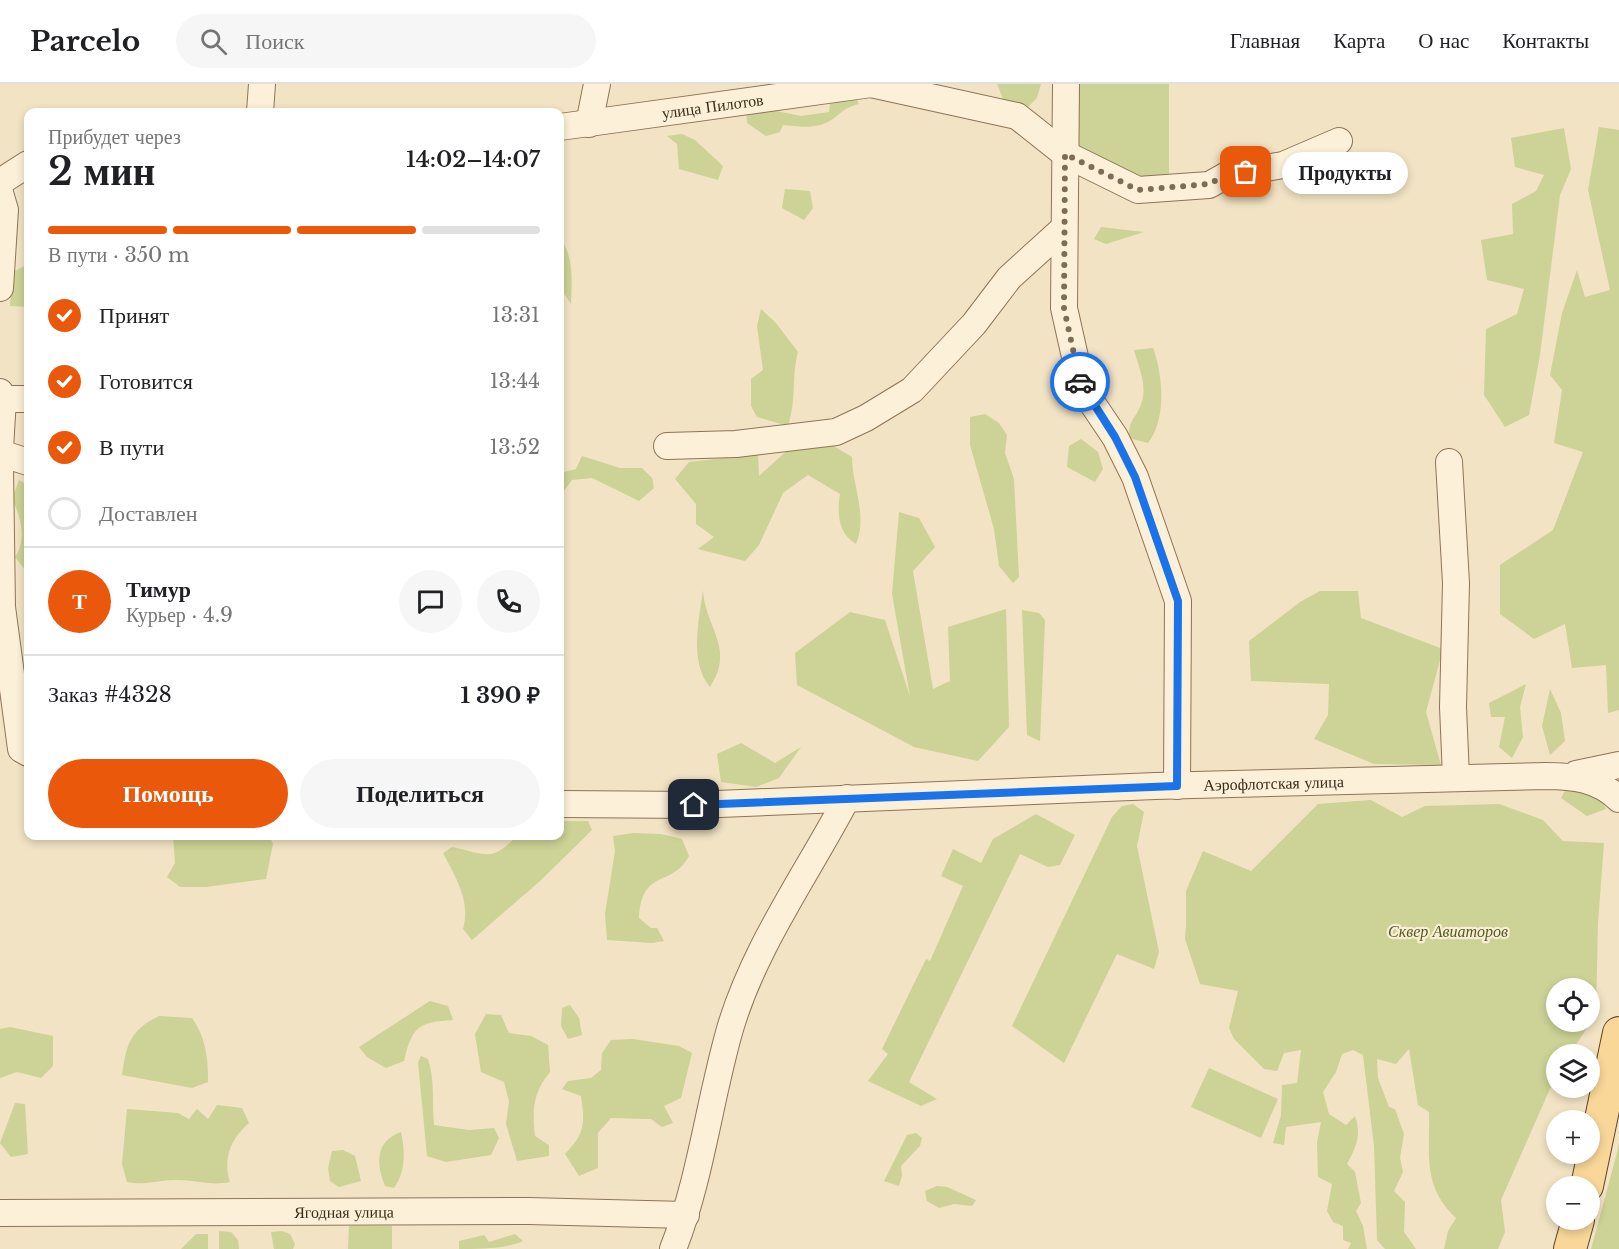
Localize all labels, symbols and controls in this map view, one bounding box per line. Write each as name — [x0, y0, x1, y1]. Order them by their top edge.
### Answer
search box — [176, 14, 596, 68]
text: Parcelo — [30, 24, 140, 59]
icon: search — [197, 25, 230, 58]
text: Поиск — [245, 28, 304, 55]
text: Главная — [1230, 28, 1300, 54]
text: Карта — [1333, 28, 1385, 54]
text: О нас — [1418, 28, 1469, 54]
text: Контакты — [1502, 28, 1589, 54]
street label: улица Пилотов — [660, 89, 765, 123]
text: Прибудет через — [48, 125, 181, 149]
text: 14:02–14:07 — [406, 146, 540, 173]
pin — [1220, 146, 1271, 197]
text: 2 мин — [48, 147, 155, 196]
callout: Продукты — [1282, 151, 1408, 193]
icon: bag — [1229, 155, 1262, 188]
text: Продукты — [1298, 161, 1392, 185]
text: В пути · 350 m — [48, 243, 190, 267]
icon: check — [48, 299, 81, 332]
text: Принят — [99, 302, 169, 329]
text: 13:31 — [492, 303, 540, 327]
courier — [1050, 352, 1110, 412]
icon: check — [48, 365, 81, 398]
icon: car — [1064, 366, 1097, 399]
text: Готовится — [99, 368, 193, 395]
text: 13:44 — [490, 369, 540, 393]
icon: check — [48, 431, 81, 464]
text: В пути — [99, 434, 164, 461]
text: 13:52 — [489, 435, 540, 459]
text: Доставлен — [99, 500, 198, 527]
button: chat — [399, 570, 462, 633]
button: phone — [477, 570, 540, 633]
text: Тимур — [126, 576, 191, 603]
text: Т — [72, 588, 87, 615]
text: Курьер · 4.9 — [126, 603, 233, 627]
text: Заказ #4328 — [48, 681, 172, 708]
text: 1 390 ₽ — [460, 682, 540, 709]
button: Помощь — [48, 759, 288, 828]
button: Поделиться — [300, 759, 540, 828]
street label: Аэрофлотская улица — [1203, 771, 1344, 795]
pin — [668, 779, 719, 830]
icon: home — [677, 788, 710, 821]
park label: Сквер Авиаторов — [1388, 921, 1508, 941]
map controls — [1546, 978, 1600, 1230]
button: locate — [1546, 978, 1600, 1032]
button: layers — [1546, 1044, 1600, 1098]
button: + — [1546, 1110, 1600, 1164]
button: − — [1546, 1176, 1600, 1230]
street label: Ягодная улица — [294, 1202, 394, 1222]

